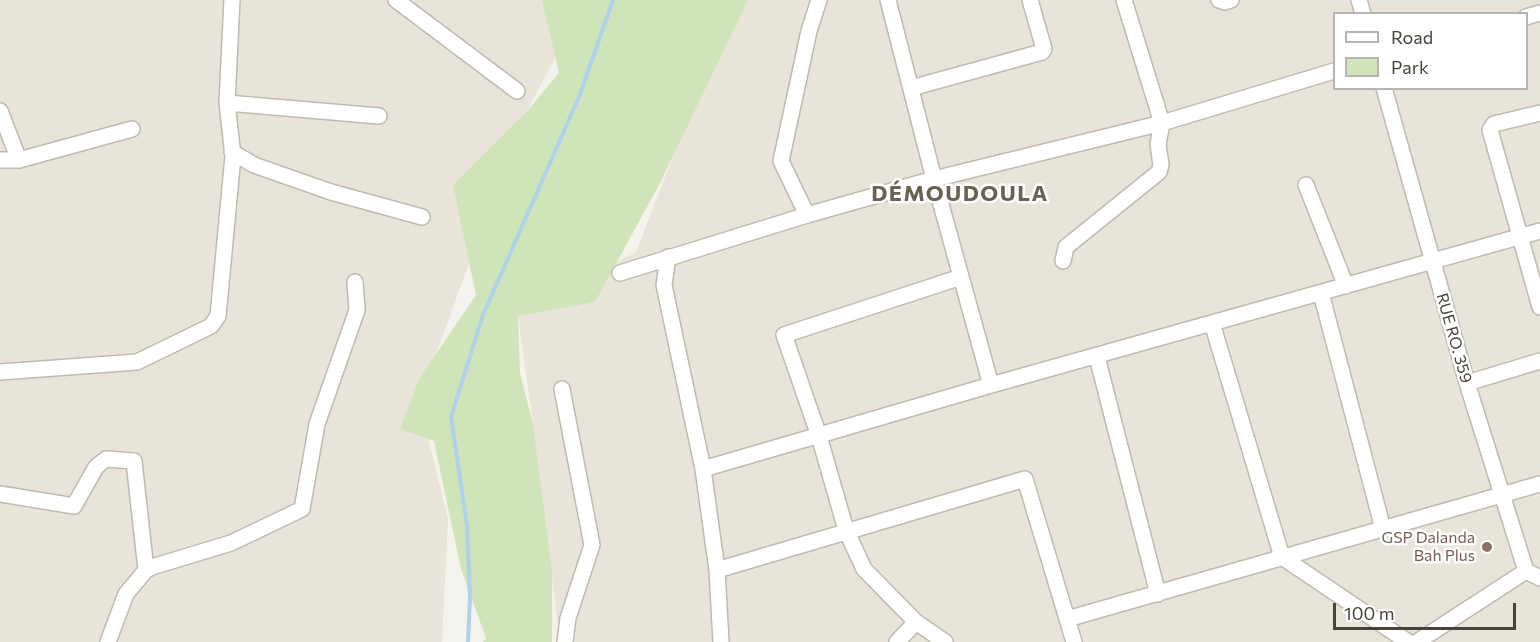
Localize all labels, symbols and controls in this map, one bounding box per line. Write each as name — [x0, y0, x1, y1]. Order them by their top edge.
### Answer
legend — [1333, 12, 1528, 90]
text: Road — [1391, 26, 1433, 48]
text: Park — [1391, 56, 1429, 78]
district label: DÉMOUDOULA — [871, 181, 1049, 207]
street label: RUE RO. 359 — [1432, 291, 1476, 385]
place label: GSP Dalanda Bah Plus — [1381, 528, 1475, 566]
marker: GSP Dalanda Bah Plus — [1480, 540, 1494, 554]
scale bar — [1336, 591, 1519, 629]
text: 100 m — [1344, 602, 1394, 624]

